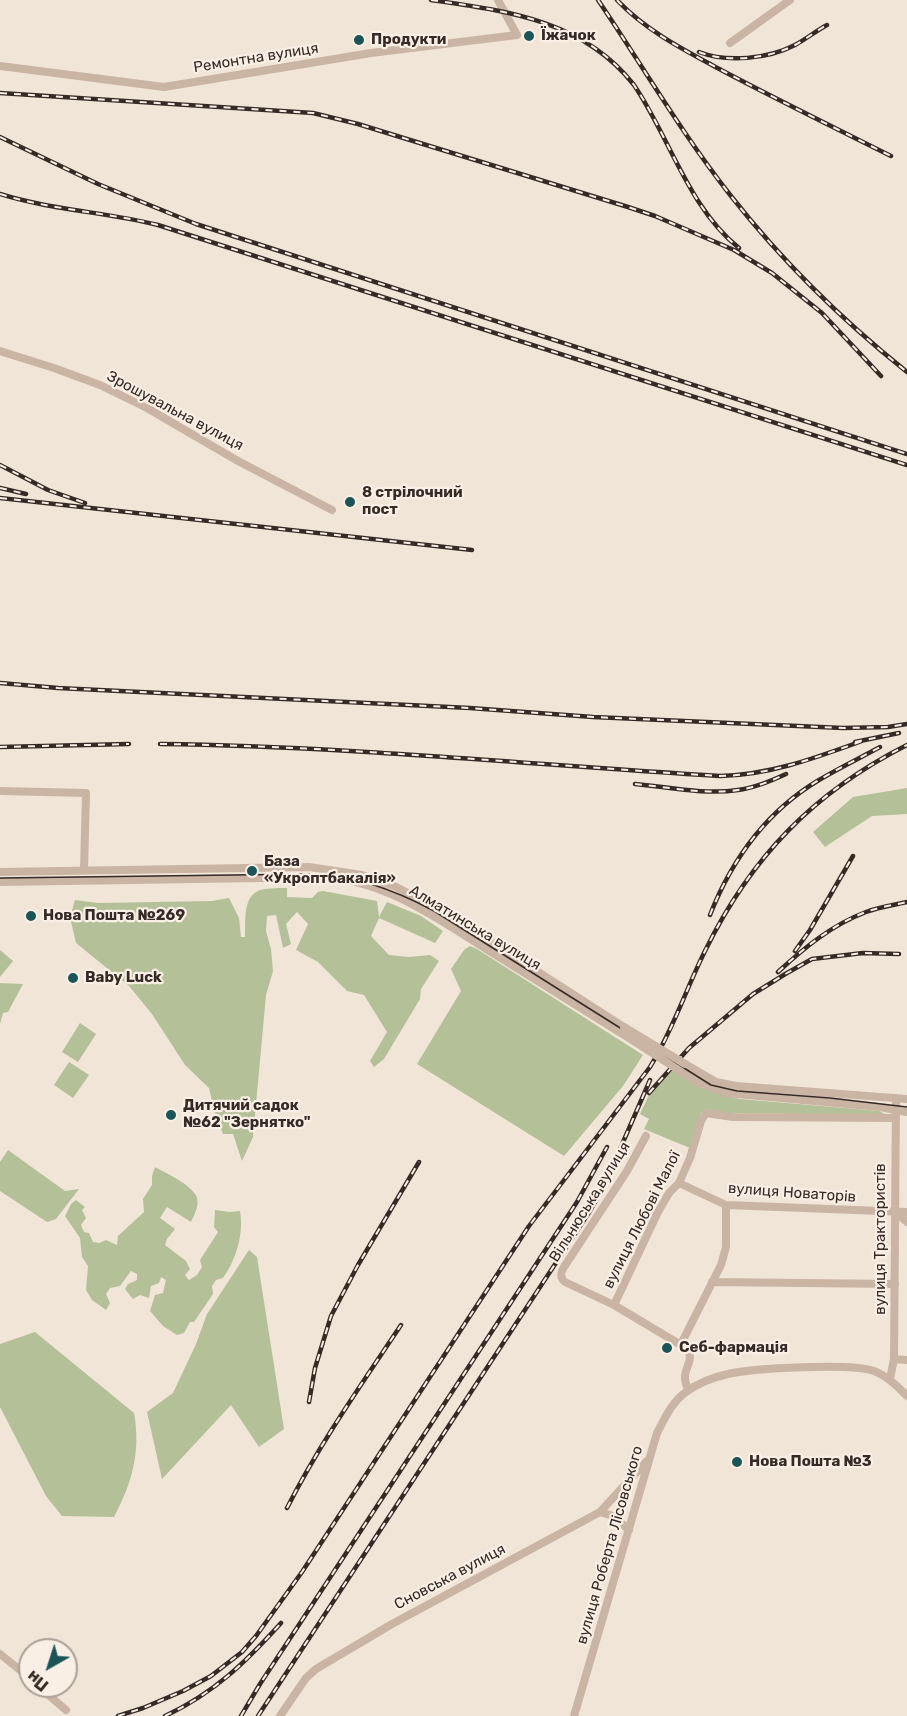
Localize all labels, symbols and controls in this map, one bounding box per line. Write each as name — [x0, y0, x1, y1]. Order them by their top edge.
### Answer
place label: Їжачок — [541, 27, 596, 45]
marker: Їжачок — [522, 29, 536, 43]
place label: Продукти — [371, 31, 446, 49]
marker: Продукти — [352, 33, 366, 47]
street label: Ремонтна вулиця — [192, 39, 320, 77]
street label: Зрошувальна вулиця — [104, 367, 246, 455]
place label: 8 стрілочний пост — [362, 484, 462, 519]
marker: 8 стрілочний пост — [343, 495, 357, 509]
place label: База «Укроптбакалія» — [264, 853, 396, 888]
marker: База «Укроптбакалія» — [245, 864, 259, 878]
street label: Алматинська вулиця — [406, 882, 544, 974]
place label: Нова Пошта №269 — [43, 907, 185, 925]
marker: Нова Пошта №269 — [24, 909, 38, 923]
place label: Baby Luck — [85, 969, 162, 987]
marker: Baby Luck — [66, 971, 80, 985]
place label: Дитячий садок №62 "Зернятко" — [183, 1097, 310, 1132]
marker: Дитячий садок №62 "Зернятко" — [164, 1108, 178, 1122]
street label: Вільнюська вулиця — [546, 1139, 634, 1265]
street label: вулиця Любові Малої — [600, 1148, 684, 1292]
street label: вулиця Трактористів — [872, 1163, 890, 1315]
street label: вулиця Новаторів — [727, 1180, 857, 1206]
place label: Себ-фармація — [679, 1339, 788, 1357]
marker: Себ-фармація — [660, 1341, 674, 1355]
street label: вулиця Роберта Лісовського — [573, 1444, 647, 1646]
place label: Нова Пошта №3 — [749, 1453, 872, 1471]
marker: Нова Пошта №3 — [730, 1455, 744, 1469]
street label: Сновська вулиця — [391, 1540, 509, 1614]
north arrow — [18, 1638, 78, 1698]
text: Пн — [23, 1666, 52, 1695]

